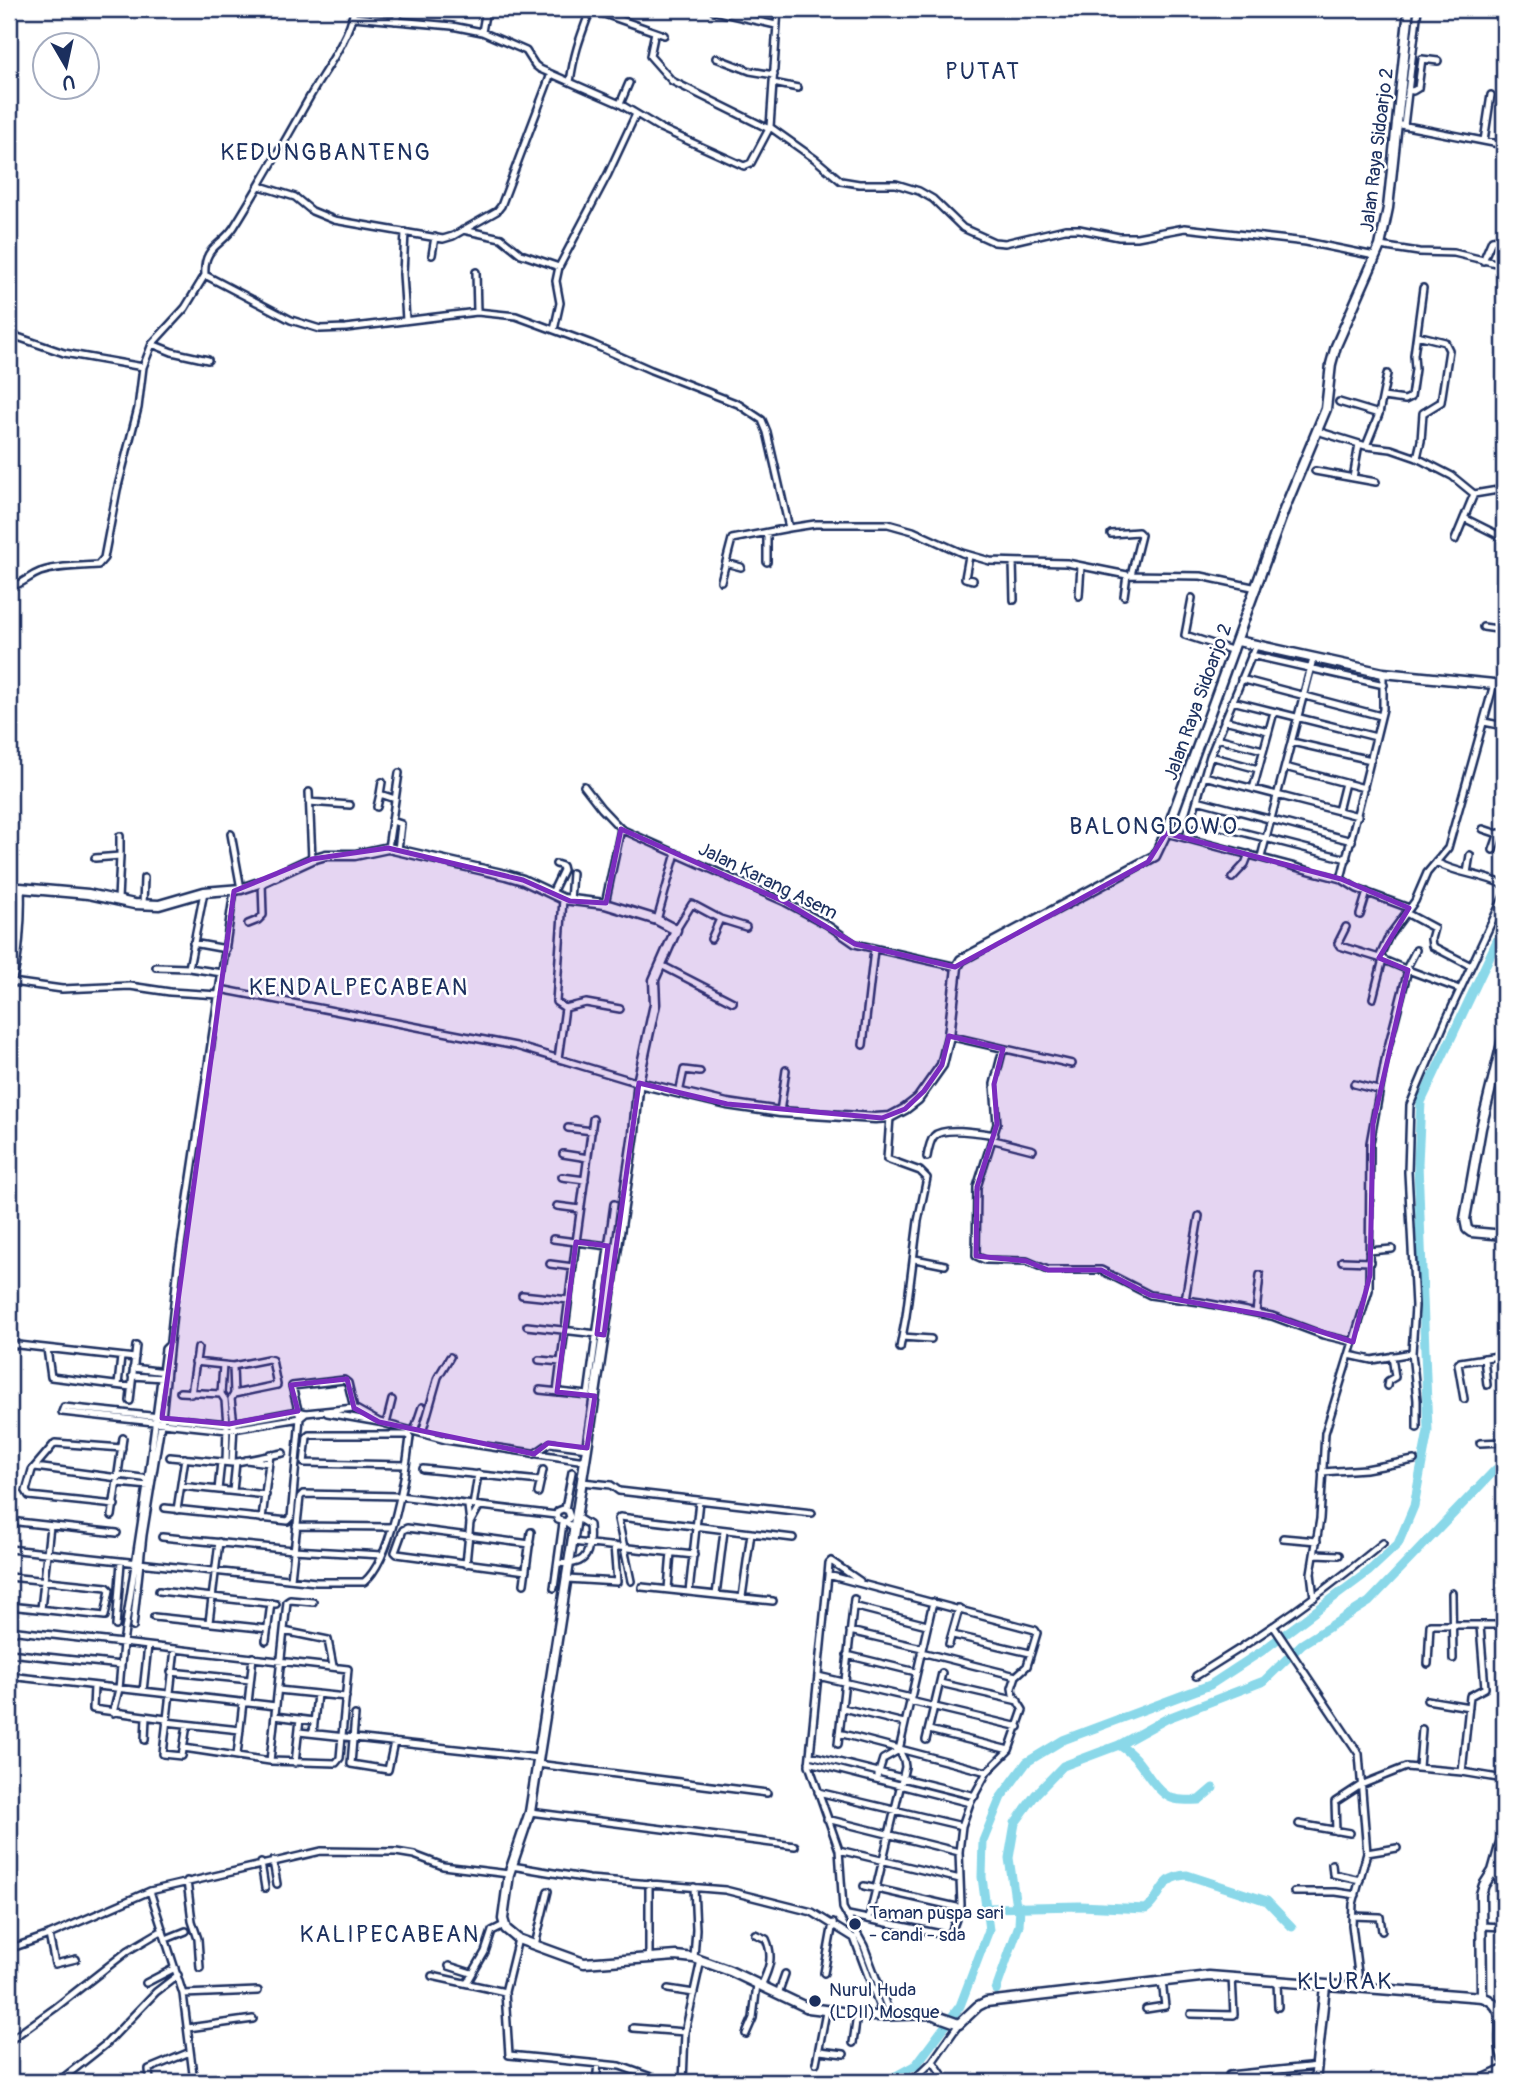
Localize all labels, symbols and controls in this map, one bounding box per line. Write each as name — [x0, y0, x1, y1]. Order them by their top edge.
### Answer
north arrow — [32, 32, 102, 102]
district label: PUTAT — [945, 57, 1021, 86]
street label: Jalan Raya Sidoarjo 2 — [1355, 67, 1399, 233]
text: U — [60, 69, 77, 95]
district label: KEDUNGBANTENG — [220, 138, 432, 167]
street label: Jalan Raya Sidoarjo 2 — [1158, 620, 1238, 784]
district label: BALONGDOWO — [1069, 812, 1239, 841]
street label: Jalan Karang Asem — [694, 837, 842, 925]
district label: KENDALPECABEAN — [249, 973, 469, 1002]
place label: Taman puspa sari - candi - sda — [869, 1901, 1004, 1947]
marker: Taman puspa sari - candi - sda — [847, 1916, 863, 1932]
district label: KALIPECABEAN — [300, 1920, 480, 1949]
district label: KLURAK — [1297, 1967, 1393, 1996]
place label: Nurul Huda (LDII) Mosque — [829, 1978, 940, 2024]
marker: Nurul Huda (LDII) Mosque — [807, 1993, 823, 2009]

